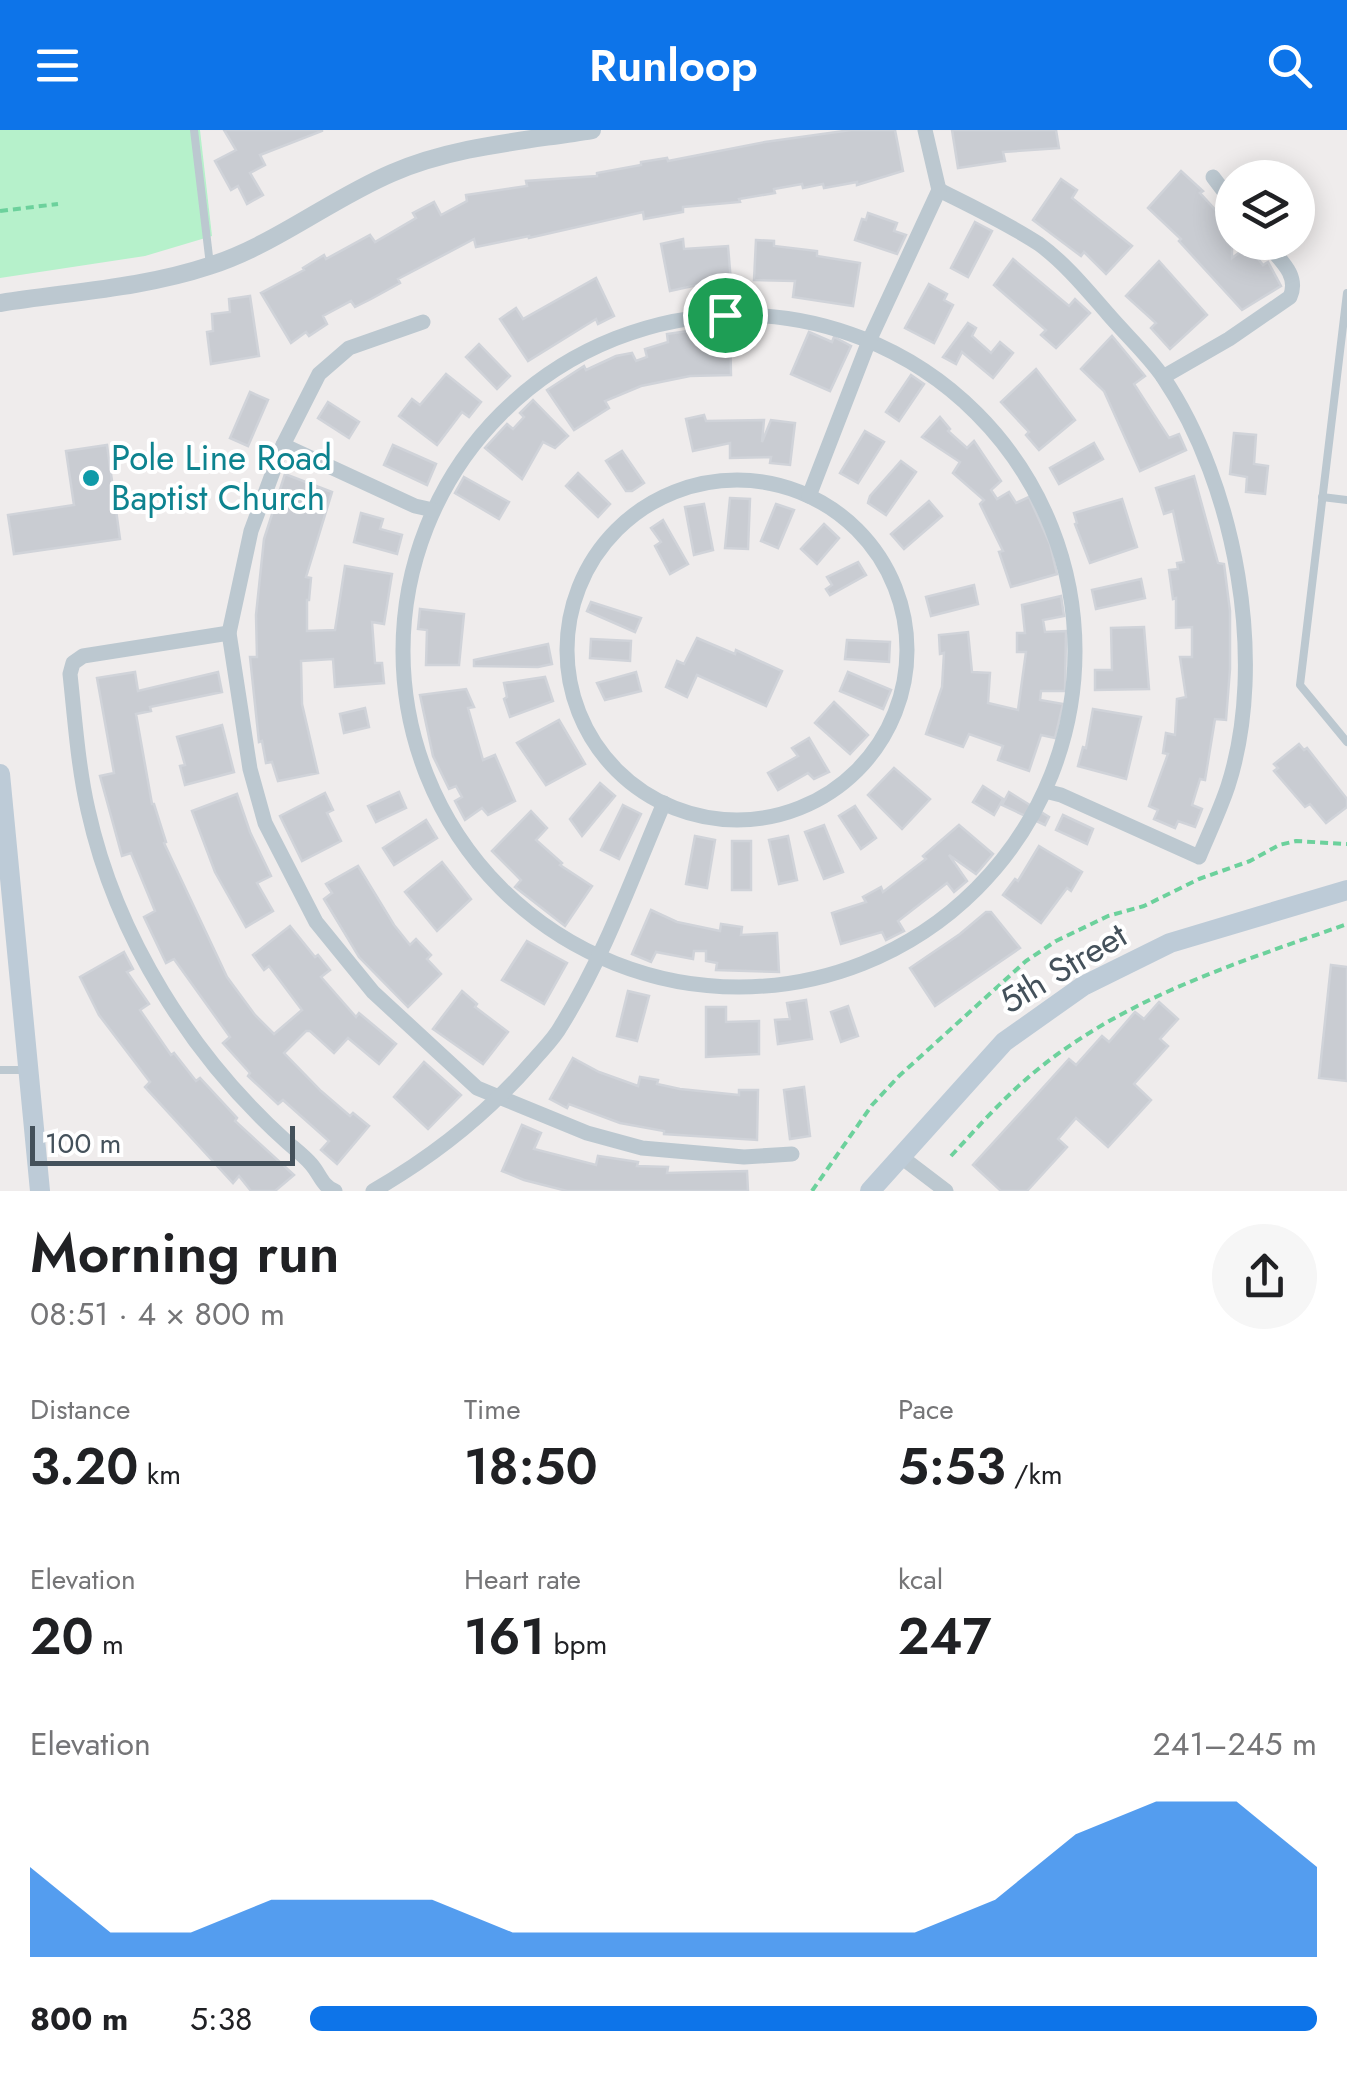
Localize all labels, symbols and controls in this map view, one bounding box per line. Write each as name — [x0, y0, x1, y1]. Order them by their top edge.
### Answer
text: Runloop — [589, 33, 758, 98]
icon: menu — [30, 38, 85, 93]
icon: search — [1262, 38, 1317, 93]
map controls — [1215, 160, 1315, 260]
button: layers — [1215, 160, 1315, 260]
pin — [683, 273, 768, 358]
icon: arrive — [698, 288, 753, 343]
place label: Pole Line Road Baptist Church — [111, 433, 332, 523]
marker: Pole Line Road Baptist Church — [80, 467, 102, 489]
street label: 5th Street — [990, 910, 1137, 1026]
scale bar — [30, 1121, 295, 1166]
text: 100 m — [45, 1123, 121, 1164]
text: Morning run — [30, 1213, 340, 1293]
button: share — [1212, 1224, 1317, 1329]
text: 08:51 · 4 × 800 m — [30, 1291, 285, 1337]
text: Distance — [30, 1389, 130, 1430]
text: Time — [464, 1389, 521, 1430]
text: Pace — [898, 1389, 954, 1430]
text: 3.20 — [30, 1430, 138, 1503]
text: 18:50 — [464, 1430, 598, 1503]
text: 5:53 — [898, 1430, 1006, 1503]
text: km — [138, 1454, 181, 1495]
text: /km — [1006, 1454, 1063, 1495]
text: Elevation — [30, 1559, 136, 1600]
text: Heart rate — [464, 1559, 581, 1600]
text: kcal — [898, 1559, 943, 1600]
text: 20 — [30, 1600, 94, 1673]
text: 161 — [464, 1600, 545, 1673]
text: 247 — [898, 1600, 992, 1673]
text: m — [94, 1624, 124, 1665]
text: bpm — [545, 1624, 607, 1665]
text: Elevation — [30, 1721, 151, 1767]
text: 241–245 m — [1153, 1721, 1317, 1767]
text: 800 m — [30, 1996, 128, 2042]
text: 5:38 — [190, 1996, 253, 2042]

